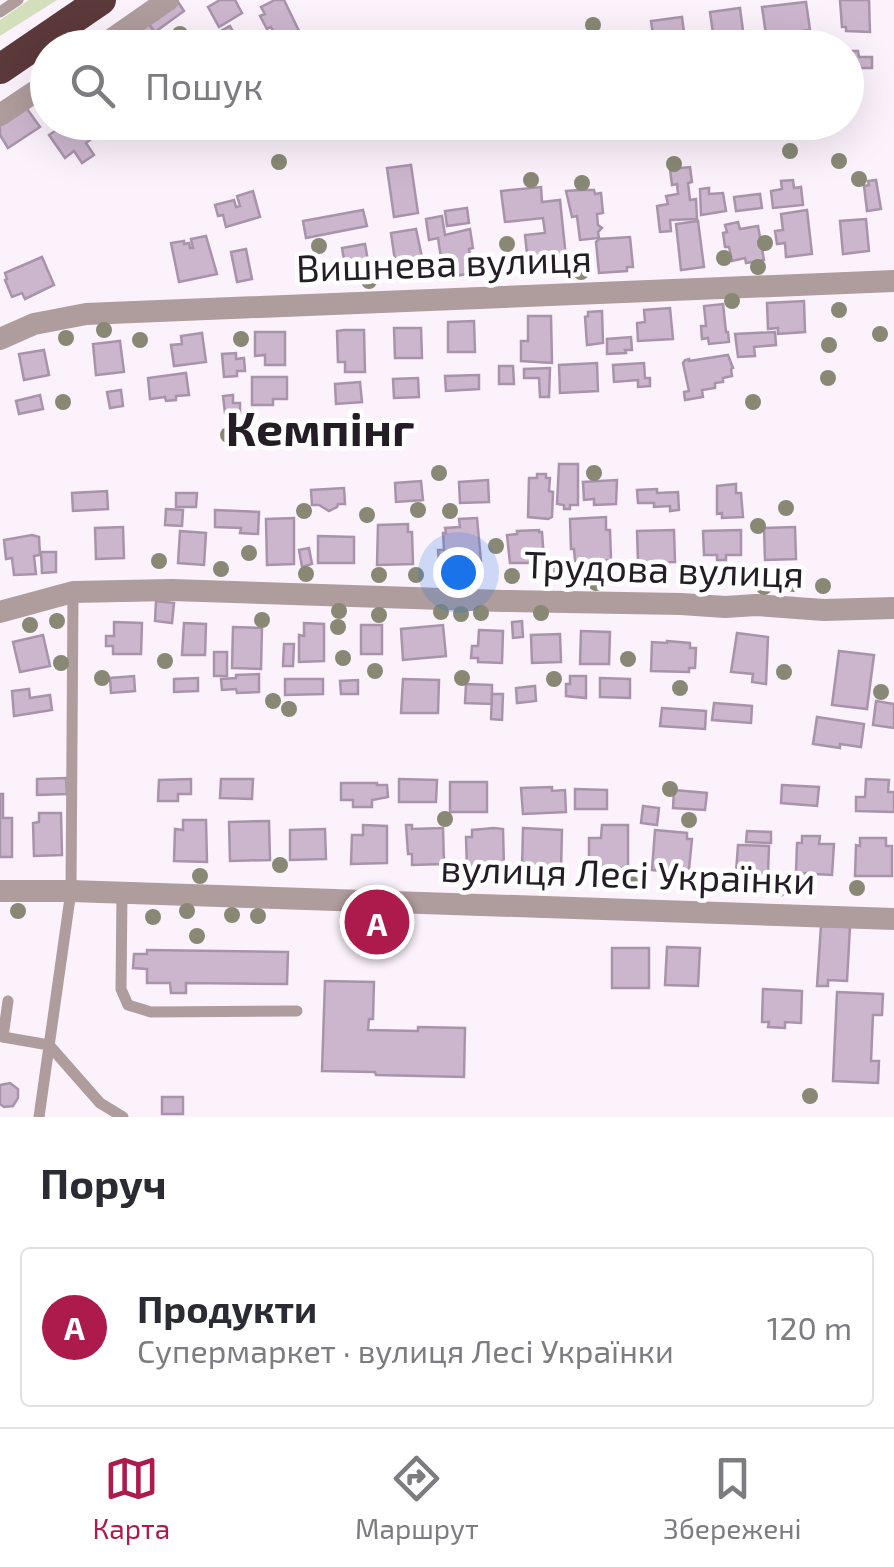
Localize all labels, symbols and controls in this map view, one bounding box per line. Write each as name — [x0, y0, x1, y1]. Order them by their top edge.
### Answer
search box — [30, 30, 864, 140]
icon: search — [65, 58, 120, 113]
text: Пошук — [145, 62, 263, 108]
street label: Вишнева вулиця — [295, 234, 593, 290]
district label: Кемпінг — [226, 398, 414, 456]
street label: Трудова вулиця — [523, 540, 805, 596]
your location — [433, 547, 484, 598]
street label: вулиця Лесі Українки — [440, 843, 816, 903]
pin: A — [344, 884, 410, 960]
text: Поруч — [40, 1157, 167, 1207]
text: Продукти — [137, 1285, 317, 1331]
text: A — [64, 1308, 85, 1346]
text: 120 m — [767, 1308, 852, 1346]
text: Супермаркет · вулиця Лесі Українки — [137, 1331, 674, 1369]
tab: Карта — [92, 1451, 170, 1545]
tab: Маршрут — [355, 1451, 479, 1545]
tab: Збережені — [663, 1451, 802, 1545]

